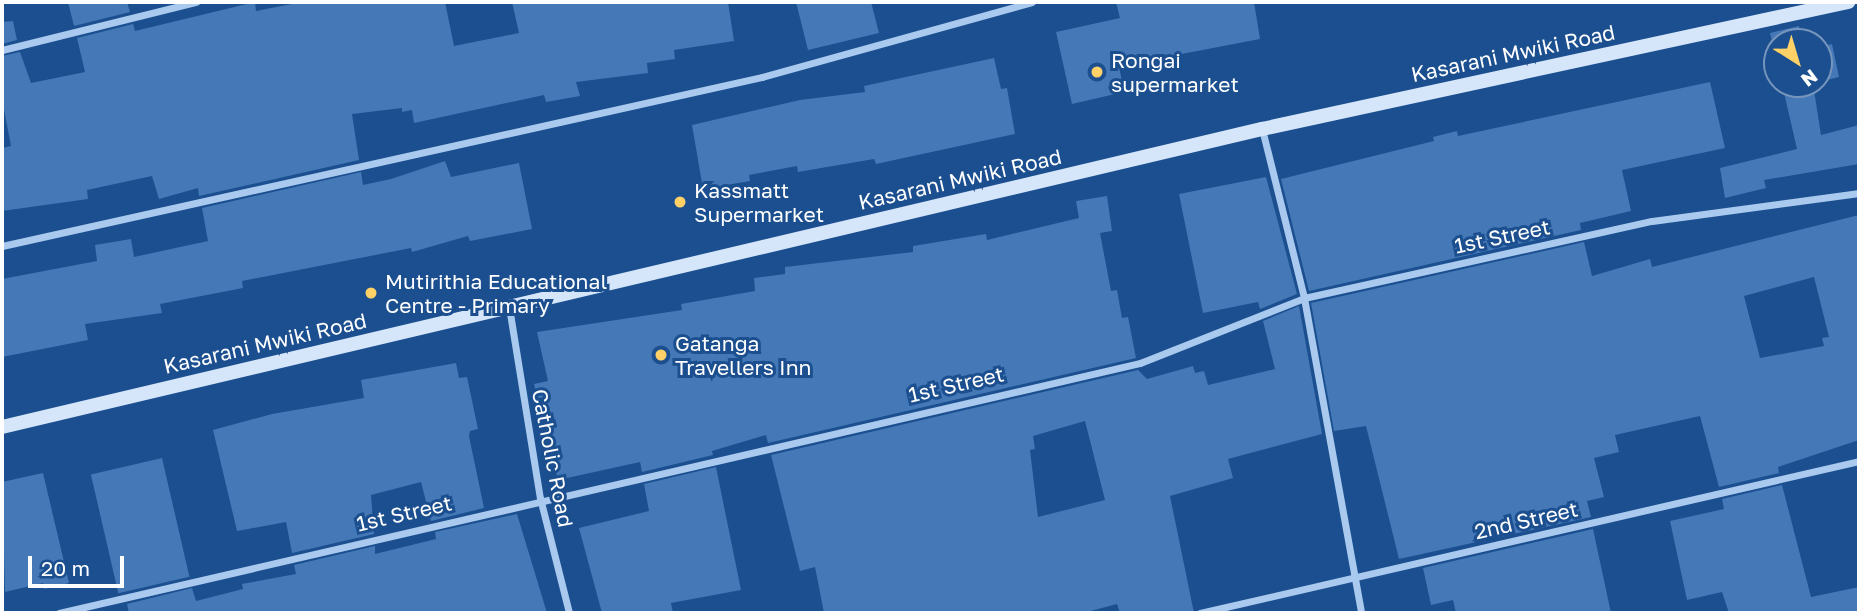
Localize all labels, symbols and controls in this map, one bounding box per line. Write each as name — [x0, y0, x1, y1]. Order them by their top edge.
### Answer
street label: Kasarani Mwiki Road — [1409, 19, 1617, 87]
north arrow — [1763, 28, 1833, 98]
place label: Rongai supermarket — [1111, 47, 1239, 97]
marker: Rongai supermarket — [1089, 64, 1105, 80]
text: N — [1797, 65, 1822, 92]
street label: Kasarani Mwiki Road — [856, 143, 1064, 215]
place label: Kassmatt Supermarket — [694, 177, 824, 227]
marker: Kassmatt Supermarket — [672, 194, 688, 210]
street label: 1st Street — [1452, 214, 1552, 258]
place label: Mutirithia Educational Centre - Primary — [385, 268, 607, 318]
marker: Mutirithia Educational Centre - Primary — [363, 285, 379, 301]
street label: Kasarani Mwiki Road — [161, 307, 369, 379]
place label: Gatanga Travellers Inn — [675, 330, 811, 380]
marker: Gatanga Travellers Inn — [653, 347, 669, 363]
street label: 1st Street — [906, 361, 1006, 407]
street label: Catholic Road — [527, 387, 579, 529]
street label: 1st Street — [354, 490, 454, 536]
street label: 2nd Street — [1472, 496, 1580, 544]
scale bar — [32, 542, 128, 586]
text: 20 m — [41, 555, 90, 581]

